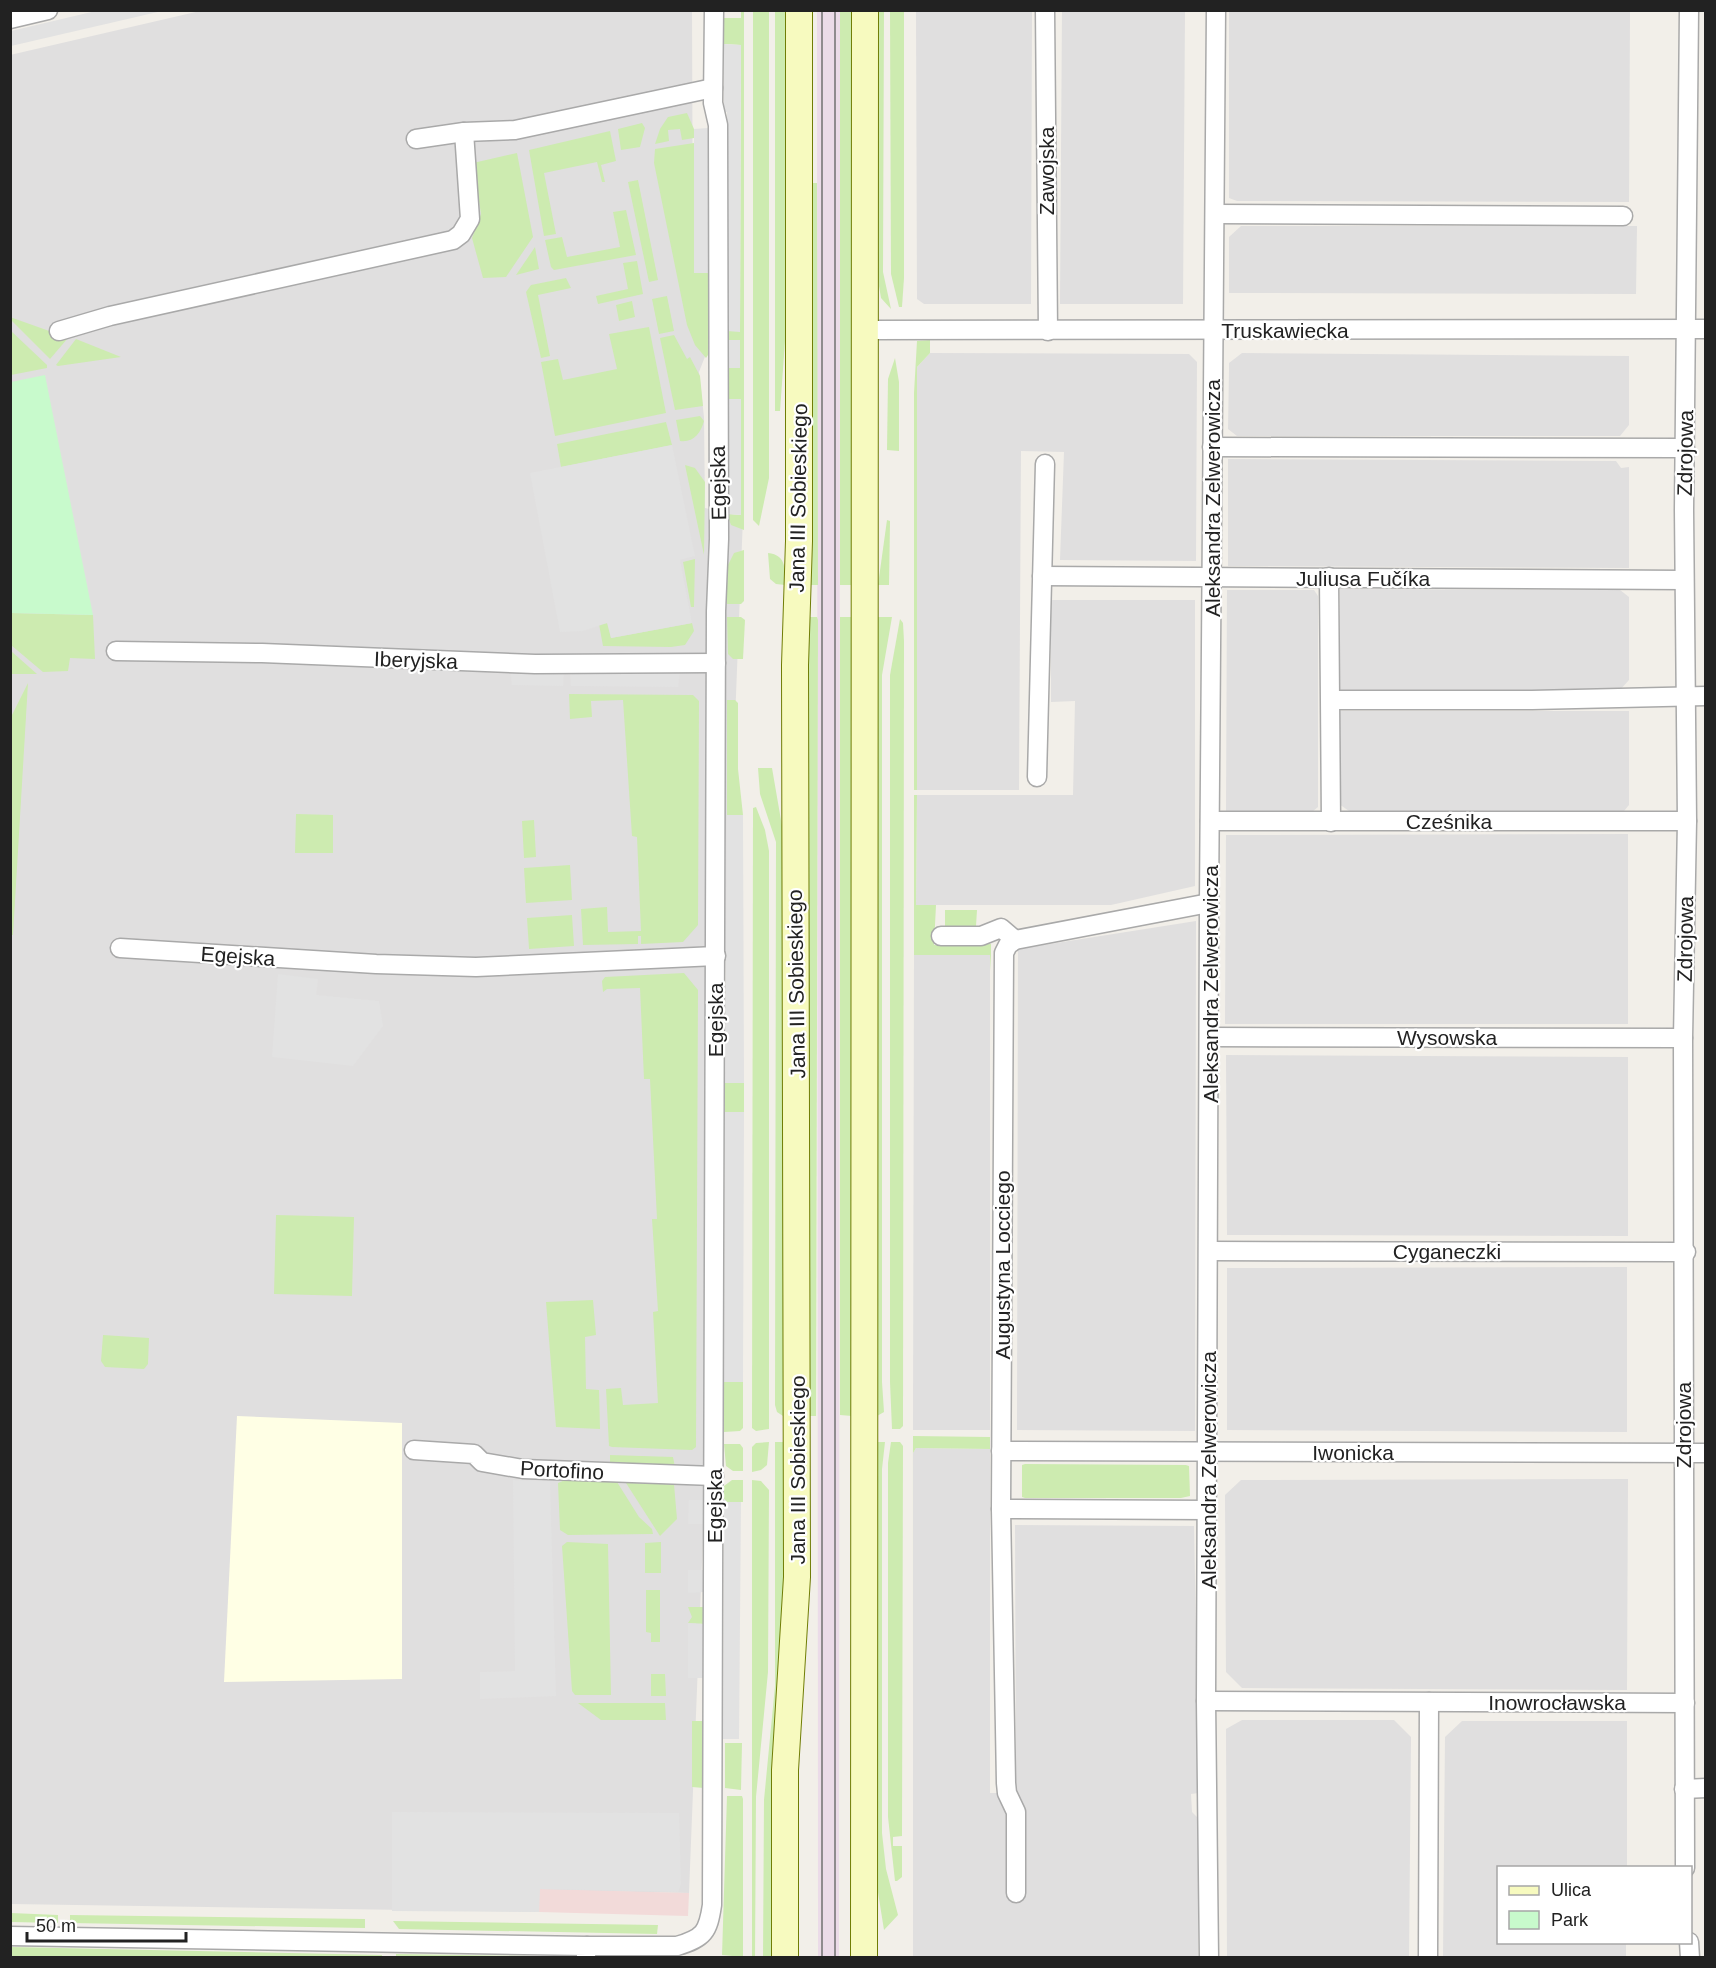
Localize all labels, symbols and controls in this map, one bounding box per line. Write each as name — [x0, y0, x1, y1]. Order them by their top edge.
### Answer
street label: Zawojska — [1035, 126, 1058, 215]
street label: Truskawiecka — [1221, 319, 1349, 342]
street label: Aleksandra Zelwerowicza — [1201, 379, 1224, 617]
street label: Jana III Sobieskiego — [785, 403, 811, 593]
street label: Zdrojowa — [1673, 409, 1697, 496]
street label: Egejska — [706, 445, 730, 521]
street label: Juliusa Fučíka — [1296, 567, 1430, 590]
street label: Iberyjska — [374, 647, 459, 673]
street label: Cześnika — [1406, 810, 1493, 833]
street label: Aleksandra Zelwerowicza — [1199, 865, 1222, 1103]
street label: Jana III Sobieskiego — [783, 889, 809, 1079]
street label: Zdrojowa — [1673, 895, 1697, 982]
street label: Egejska — [200, 942, 276, 970]
street label: Egejska — [704, 982, 727, 1057]
street label: Wysowska — [1397, 1026, 1497, 1049]
street label: Augustyna Locciego — [991, 1170, 1014, 1360]
street label: Cyganeczki — [1393, 1240, 1501, 1263]
street label: Aleksandra Zelwerowicza — [1197, 1351, 1220, 1589]
street label: Jana III Sobieskiego — [786, 1375, 809, 1565]
street label: Zdrojowa — [1672, 1381, 1695, 1468]
street label: Iwonicka — [1312, 1441, 1394, 1464]
street label: Portofino — [519, 1456, 605, 1484]
street label: Egejska — [703, 1468, 726, 1543]
street label: Inowrocławska — [1488, 1691, 1626, 1714]
legend — [1497, 1866, 1692, 1944]
text: Ulica — [1551, 1880, 1592, 1900]
scale bar — [27, 1905, 186, 1943]
text: Park — [1551, 1910, 1589, 1930]
text: 50 m — [36, 1916, 76, 1936]

